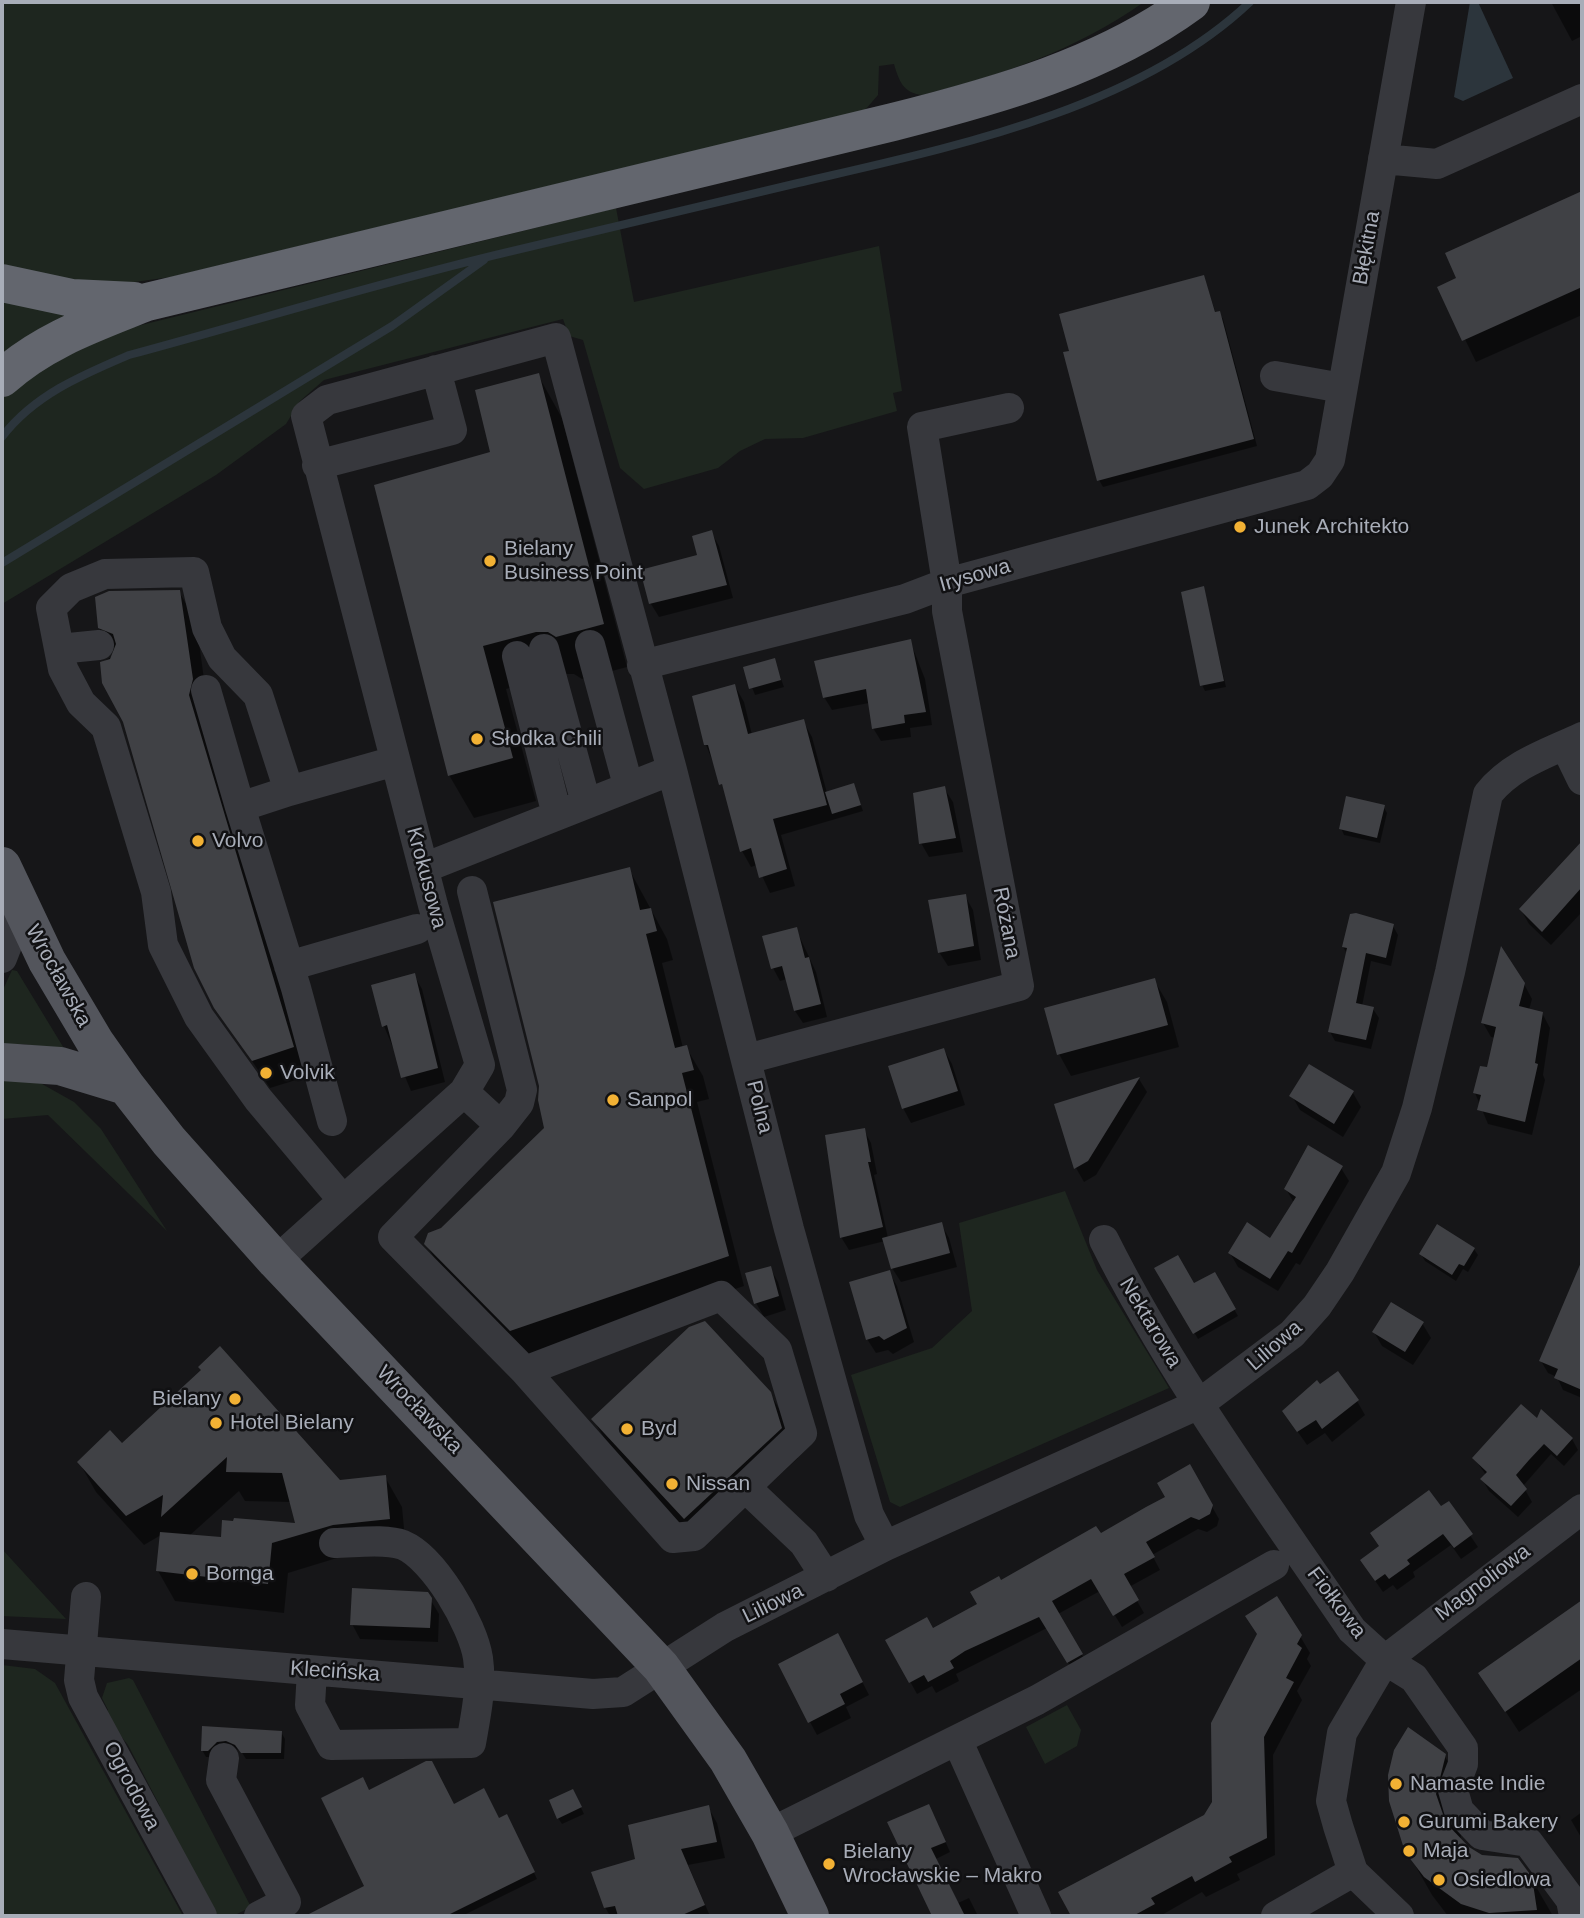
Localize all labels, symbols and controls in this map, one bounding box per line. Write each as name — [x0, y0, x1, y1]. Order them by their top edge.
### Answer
street label: Błękitna — [1348, 209, 1386, 287]
place label: Junek Architekto — [1254, 514, 1409, 540]
marker: Junek Architekto — [1232, 519, 1248, 535]
place label: Bielany Business Point — [504, 536, 643, 586]
marker: Bielany Business Point — [482, 553, 498, 569]
street label: Irysowa — [937, 554, 1013, 598]
place label: Słodka Chili — [491, 726, 602, 752]
marker: Słodka Chili — [469, 731, 485, 747]
street label: Krokusowa — [400, 825, 452, 931]
place label: Volvo — [212, 828, 263, 854]
marker: Volvo — [190, 833, 206, 849]
street label: Różana — [987, 885, 1025, 961]
street label: Wrocławska — [20, 921, 96, 1031]
place label: Volvik — [280, 1060, 335, 1086]
marker: Volvik — [258, 1065, 274, 1081]
street label: Polna — [740, 1078, 778, 1136]
place label: Sanpol — [627, 1087, 692, 1113]
marker: Sanpol — [605, 1092, 621, 1108]
street label: Nektarowa — [1113, 1273, 1187, 1373]
street label: Liliowa — [1243, 1315, 1307, 1377]
street label: Wrocławska — [371, 1361, 467, 1459]
place label: Bielany — [152, 1386, 221, 1412]
marker: Bielany — [227, 1391, 243, 1407]
place label: Hotel Bielany — [230, 1410, 354, 1436]
marker: Hotel Bielany — [208, 1415, 224, 1431]
place label: Byd — [641, 1416, 677, 1442]
marker: Byd — [619, 1421, 635, 1437]
place label: Nissan — [686, 1471, 750, 1497]
marker: Nissan — [664, 1476, 680, 1492]
street label: Magnoliowa — [1431, 1539, 1535, 1627]
place label: Bornga — [206, 1561, 274, 1587]
street label: Fiołkowa — [1301, 1562, 1371, 1644]
marker: Bornga — [184, 1566, 200, 1582]
street label: Liliowa — [739, 1579, 807, 1629]
street label: Klecińska — [289, 1656, 381, 1688]
street label: Ogrodowa — [97, 1737, 165, 1835]
place label: Namaste Indie — [1410, 1771, 1545, 1797]
marker: Namaste Indie — [1388, 1776, 1404, 1792]
place label: Gurumi Bakery — [1418, 1809, 1558, 1835]
marker: Gurumi Bakery — [1396, 1814, 1412, 1830]
place label: Maja — [1423, 1838, 1469, 1864]
place label: Bielany Wrocławskie – Makro — [843, 1839, 1042, 1889]
marker: Maja — [1401, 1843, 1417, 1859]
marker: Bielany Wrocławskie – Makro — [821, 1856, 837, 1872]
place label: Osiedlowa — [1453, 1867, 1551, 1893]
marker: Osiedlowa — [1431, 1872, 1447, 1888]

